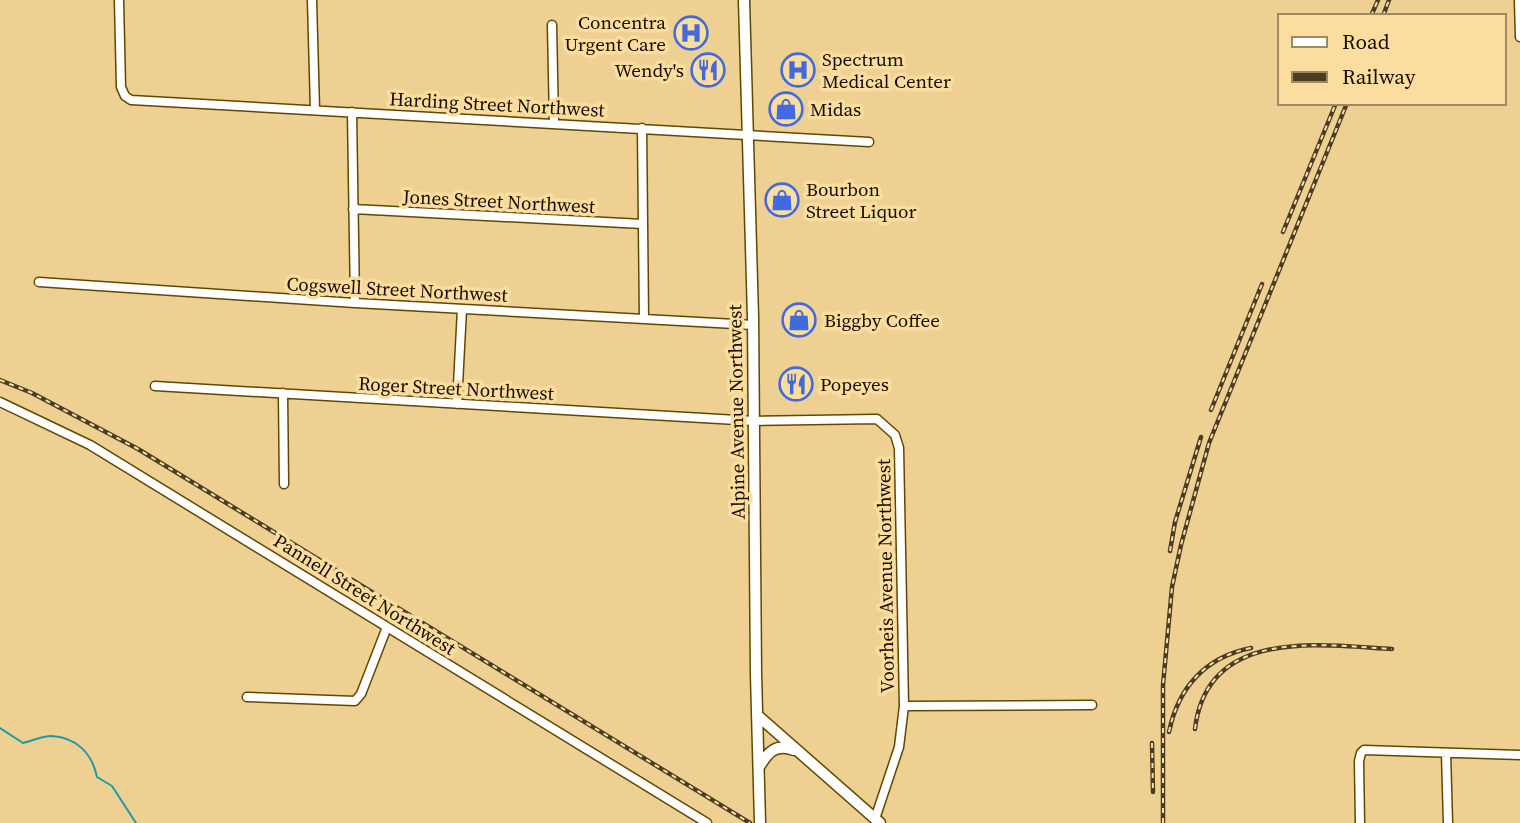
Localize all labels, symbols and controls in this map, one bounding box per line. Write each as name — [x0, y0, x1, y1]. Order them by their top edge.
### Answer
place label: Concentra Urgent Care — [564, 9, 666, 57]
hospital icon: Concentra Urgent Care — [672, 14, 710, 52]
legend — [1278, 14, 1506, 105]
text: Road — [1342, 27, 1390, 56]
place label: Spectrum Medical Center — [822, 46, 951, 94]
restaurant icon: Wendy's — [689, 51, 727, 89]
hospital icon: Spectrum Medical Center — [779, 51, 817, 89]
place label: Wendy's — [614, 57, 684, 83]
text: Railway — [1342, 62, 1416, 91]
street label: Harding Street Northwest — [389, 85, 606, 123]
shop icon: Midas — [767, 90, 805, 128]
place label: Midas — [810, 96, 861, 122]
place label: Bourbon Street Liquor — [806, 176, 916, 224]
shop icon: Bourbon Street Liquor — [763, 181, 801, 219]
street label: Jones Street Northwest — [401, 183, 597, 219]
street label: Cogswell Street Northwest — [286, 270, 509, 308]
shop icon: Biggby Coffee — [780, 301, 818, 339]
street label: Alpine Avenue Northwest — [721, 304, 751, 520]
place label: Biggby Coffee — [824, 307, 940, 333]
restaurant icon: Popeyes — [777, 365, 815, 403]
street label: Roger Street Northwest — [358, 370, 555, 406]
place label: Popeyes — [820, 371, 889, 397]
street label: Voorheis Avenue Northwest — [870, 458, 900, 693]
street label: Pannell Street Northwest — [269, 527, 462, 661]

